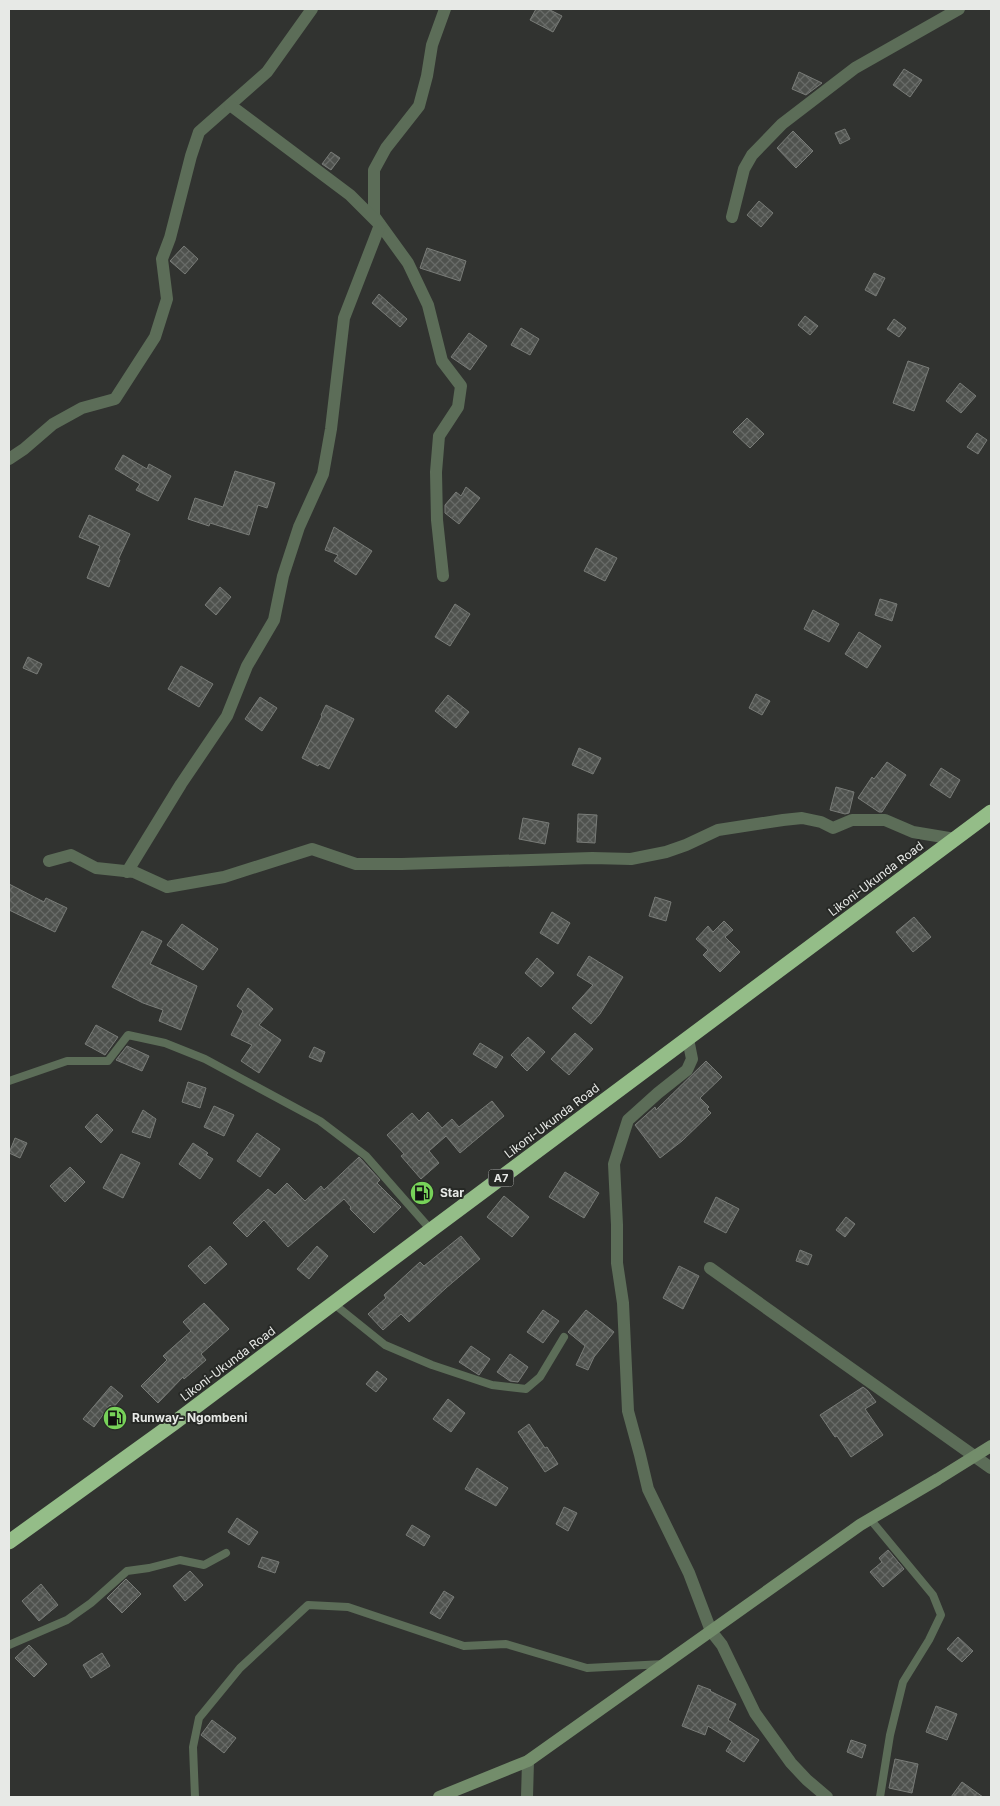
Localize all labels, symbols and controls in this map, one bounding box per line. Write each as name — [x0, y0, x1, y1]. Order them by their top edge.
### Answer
street label: Likoni-Ukunda Road — [825, 838, 926, 919]
street label: Likoni-Ukunda Road — [501, 1080, 602, 1161]
road number: A7 — [488, 1170, 514, 1186]
fuel station icon: Star — [409, 1180, 435, 1206]
place label: Star — [440, 1185, 464, 1200]
street label: Likoni-Ukunda Road — [177, 1323, 278, 1404]
fuel station icon: Runway- Ngombeni — [102, 1405, 128, 1431]
place label: Runway- Ngombeni — [132, 1410, 247, 1425]

